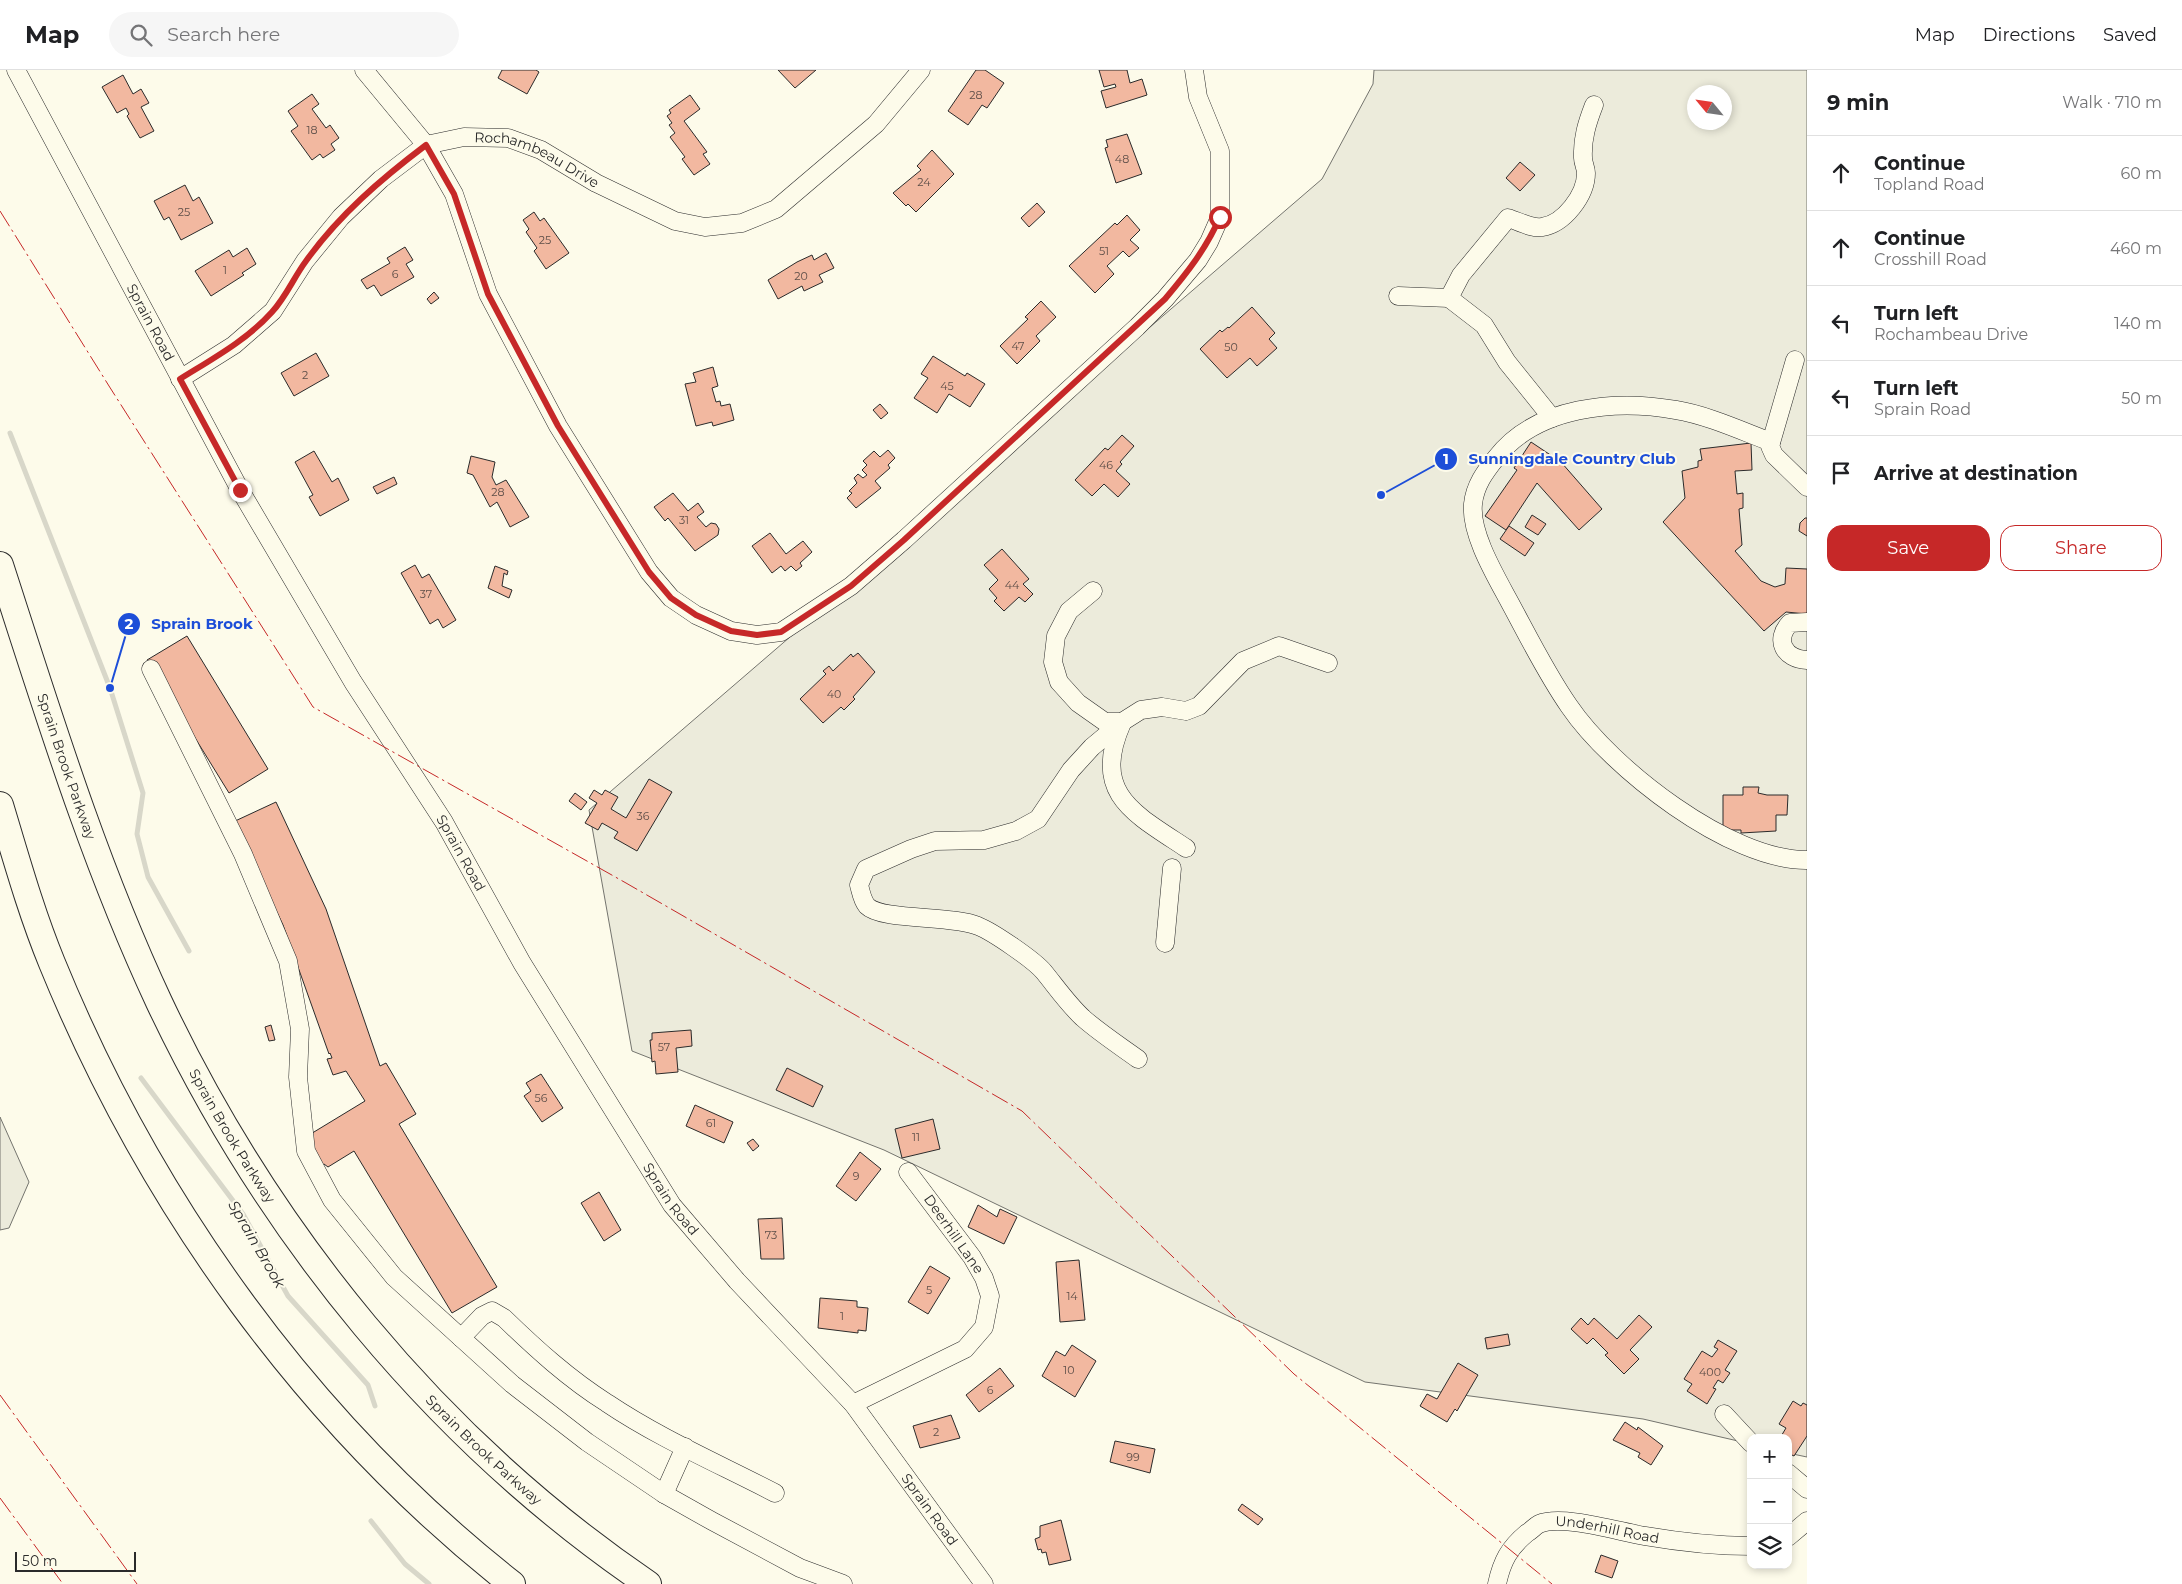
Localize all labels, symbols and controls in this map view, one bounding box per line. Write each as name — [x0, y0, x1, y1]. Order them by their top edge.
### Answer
search box — [109, 12, 459, 57]
text: Map — [25, 20, 79, 49]
icon: search — [127, 21, 155, 49]
text: Search here — [167, 23, 280, 46]
text: Map — [1915, 24, 1955, 46]
text: Directions — [1983, 24, 2075, 46]
text: Saved — [2103, 24, 2157, 46]
north arrow — [1687, 85, 1732, 130]
house number: 28 — [969, 88, 983, 102]
text: 9 min — [1827, 90, 1889, 115]
text: Walk · 710 m — [2062, 93, 2162, 112]
house number: 18 — [307, 123, 318, 137]
street label: Rochambeau Drive — [474, 128, 602, 192]
house number: 48 — [1115, 152, 1129, 166]
text: Continue — [1874, 152, 1965, 175]
icon: ahead — [1827, 159, 1855, 187]
text: 60 m — [2120, 164, 2162, 183]
house number: 24 — [917, 175, 931, 189]
text: Topland Road — [1874, 175, 1985, 194]
house number: 25 — [178, 205, 190, 219]
route start — [1209, 206, 1232, 229]
text: Continue — [1874, 227, 1965, 250]
house number: 25 — [539, 233, 551, 247]
icon: ahead — [1827, 234, 1855, 262]
text: 460 m — [2110, 239, 2162, 258]
house number: 51 — [1099, 244, 1109, 258]
text: Crosshill Road — [1874, 250, 1987, 269]
house number: 1 — [223, 263, 227, 277]
house number: 6 — [392, 267, 399, 281]
house number: 20 — [794, 269, 808, 283]
street label: Sprain Road — [123, 281, 179, 364]
text: Turn left — [1874, 302, 1959, 325]
icon: left — [1827, 309, 1855, 337]
text: 140 m — [2114, 314, 2162, 333]
text: Rochambeau Drive — [1874, 325, 2028, 344]
house number: 47 — [1011, 339, 1025, 353]
house number: 50 — [1224, 340, 1238, 354]
house number: 2 — [302, 368, 308, 382]
text: Turn left — [1874, 377, 1959, 400]
house number: 45 — [940, 379, 954, 393]
icon: left — [1827, 384, 1855, 412]
text: 50 m — [2121, 389, 2162, 408]
text: Sprain Road — [1874, 400, 1971, 419]
callout: Sunningdale Country Club — [1434, 444, 1686, 474]
text: 1 — [1443, 449, 1449, 468]
text: Sunningdale Country Club — [1468, 449, 1676, 468]
house number: 46 — [1099, 458, 1113, 472]
icon: arrive — [1827, 459, 1855, 487]
text: Arrive at destination — [1874, 462, 2078, 485]
route end — [229, 479, 252, 502]
house number: 28 — [491, 485, 505, 499]
house number: 31 — [679, 513, 689, 527]
button: Save — [1827, 525, 1990, 571]
button: Share — [2000, 525, 2162, 571]
house number: 44 — [1005, 578, 1020, 592]
house number: 37 — [420, 587, 432, 601]
callout: Sprain Brook — [117, 609, 263, 639]
text: 2 — [125, 614, 134, 633]
text: Sprain Brook — [151, 614, 253, 633]
house number: 40 — [827, 687, 841, 701]
street label: Sprain Brook Parkway — [33, 691, 100, 842]
house number: 36 — [637, 809, 650, 823]
street label: Sprain Road — [433, 811, 490, 894]
house number: 57 — [658, 1040, 670, 1054]
street label: Sprain Brook Parkway — [185, 1066, 280, 1207]
house number: 56 — [535, 1091, 548, 1105]
house number: 61 — [706, 1116, 716, 1130]
house number: 11 — [912, 1130, 920, 1144]
street label: Sprain Road — [639, 1159, 703, 1239]
house number: 9 — [853, 1169, 860, 1183]
street label: Deerhill Lane — [920, 1191, 988, 1277]
water label: Sprain Brook — [224, 1197, 290, 1292]
house number: 73 — [765, 1228, 777, 1242]
house number: 5 — [926, 1283, 932, 1297]
house number: 14 — [1066, 1289, 1078, 1303]
house number: 1 — [840, 1309, 844, 1323]
house number: 10 — [1063, 1363, 1075, 1377]
house number: 400 — [1699, 1365, 1721, 1379]
house number: 6 — [987, 1383, 994, 1397]
street label: Sprain Brook Parkway — [422, 1391, 546, 1509]
house number: 2 — [933, 1425, 939, 1439]
map controls — [1747, 1434, 1792, 1569]
button: + — [1747, 1434, 1792, 1479]
house number: 99 — [1126, 1450, 1140, 1464]
street label: Sprain Road — [897, 1470, 962, 1549]
button: − — [1747, 1479, 1792, 1524]
street label: Underhill Road — [1555, 1512, 1661, 1547]
button: layers — [1747, 1524, 1792, 1569]
scale bar — [15, 1549, 136, 1572]
text: 50 m — [22, 1552, 58, 1570]

